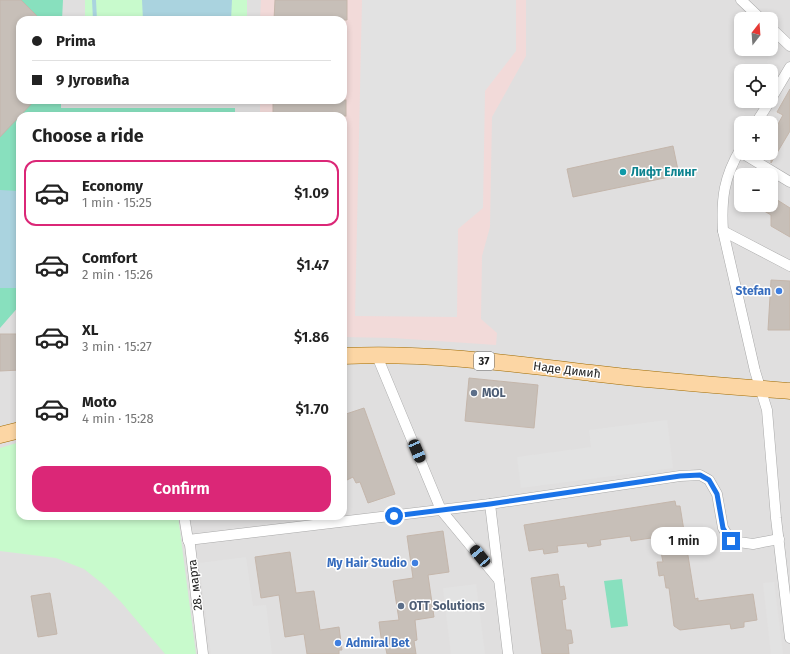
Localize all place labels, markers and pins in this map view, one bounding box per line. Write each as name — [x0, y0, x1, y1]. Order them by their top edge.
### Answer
place label: Лифт Елинг — [631, 165, 697, 179]
marker: Лифт Елинг — [618, 167, 628, 177]
place label: Stefan — [736, 284, 771, 298]
marker: Stefan — [774, 286, 784, 296]
place label: MOL — [482, 386, 506, 400]
marker: MOL — [469, 388, 479, 398]
place label: My Hair Studio — [327, 556, 407, 570]
marker: My Hair Studio — [410, 558, 420, 568]
place label: OTT Solutions — [409, 599, 485, 613]
marker: OTT Solutions — [396, 601, 406, 611]
place label: Admiral Bet — [345, 636, 410, 650]
marker: Admiral Bet — [333, 638, 343, 648]

